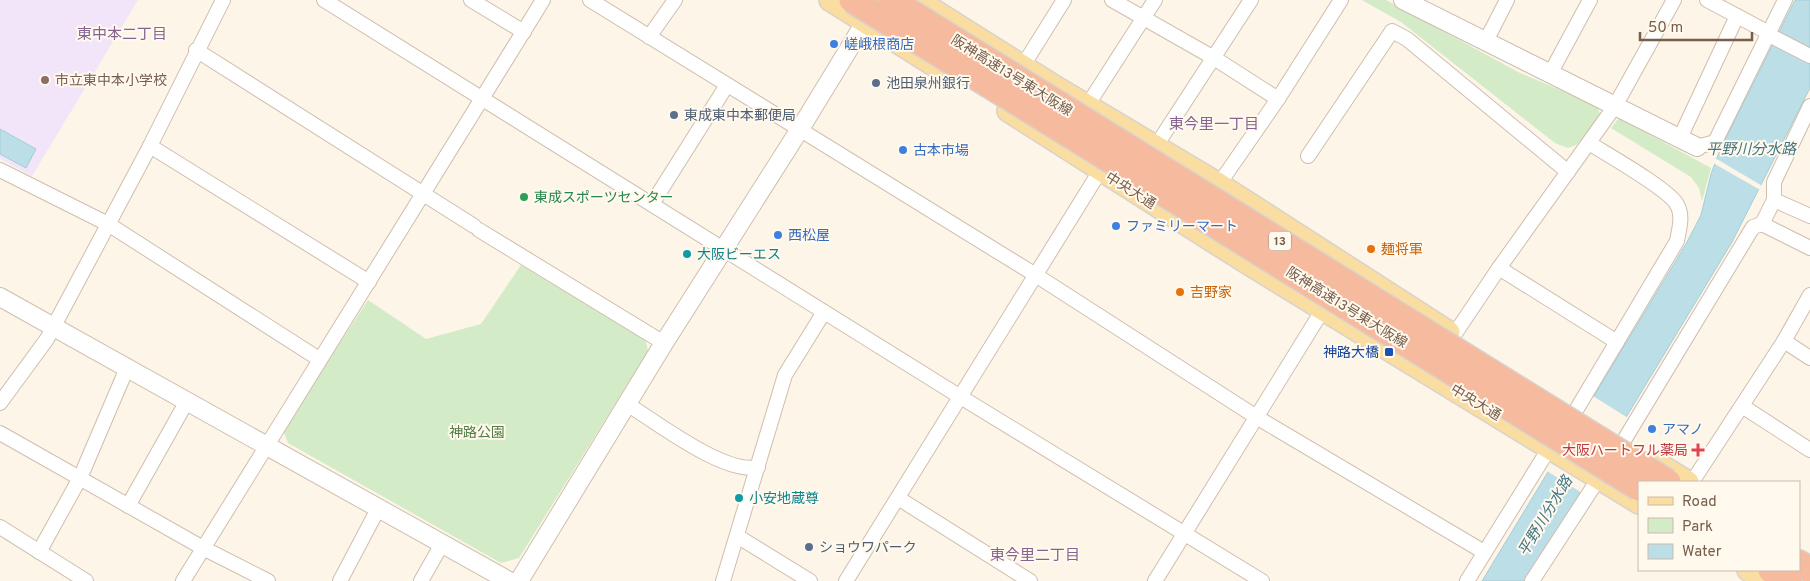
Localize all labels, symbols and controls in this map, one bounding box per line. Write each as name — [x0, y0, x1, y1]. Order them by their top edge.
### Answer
scale bar — [1640, 10, 1752, 42]
text: 50 m — [1648, 19, 1683, 38]
district label: 東中本二丁目 — [77, 26, 167, 45]
street label: 阪神高速13号東大阪線 — [947, 32, 1075, 120]
place label: 嵯峨根商店 — [844, 36, 914, 54]
marker: 嵯峨根商店 — [828, 38, 840, 50]
place label: 市立東中本小学校 — [55, 73, 167, 90]
marker: 市立東中本小学校 — [39, 74, 51, 86]
place label: 池田泉州銀行 — [886, 75, 970, 93]
marker: 池田泉州銀行 — [870, 77, 882, 89]
place label: 東成東中本郵便局 — [684, 108, 796, 125]
marker: 東成東中本郵便局 — [668, 109, 680, 121]
district label: 東今里一丁目 — [1169, 116, 1259, 135]
water label: 平野川分水路 — [1706, 141, 1798, 160]
place label: 古本市場 — [913, 143, 969, 160]
marker: 古本市場 — [897, 144, 909, 156]
street label: 中央大通 — [1102, 169, 1158, 213]
place label: 東成スポーツセンター — [534, 190, 674, 207]
marker: 東成スポーツセンター — [518, 191, 530, 203]
place label: ファミリーマート — [1126, 219, 1238, 236]
marker: ファミリーマート — [1110, 220, 1122, 232]
place label: 西松屋 — [788, 228, 830, 245]
marker: 西松屋 — [772, 229, 784, 241]
road number: 13 — [1269, 232, 1291, 250]
place label: 麺将軍 — [1381, 242, 1423, 259]
marker: 麺将軍 — [1365, 243, 1377, 255]
place label: 大阪ビーエス — [697, 247, 781, 264]
marker: 大阪ビーエス — [681, 248, 693, 260]
street label: 阪神高速13号東大阪線 — [1282, 264, 1410, 352]
place label: 吉野家 — [1190, 285, 1232, 302]
marker: 吉野家 — [1174, 286, 1186, 298]
place label: 神路大橋 — [1323, 345, 1379, 362]
marker: 神路大橋 — [1383, 346, 1395, 358]
street label: 中央大通 — [1447, 382, 1504, 425]
place label: アマノ — [1662, 422, 1704, 439]
marker: アマノ — [1646, 423, 1658, 435]
park label: 神路公園 — [449, 425, 505, 442]
place label: 大阪ハートフル薬局 — [1562, 443, 1688, 460]
marker: 大阪ハートフル薬局 — [1692, 444, 1704, 456]
water label: 平野川分水路 — [1515, 472, 1579, 560]
legend — [1638, 481, 1800, 571]
place label: 小安地蔵尊 — [749, 491, 819, 508]
marker: 小安地蔵尊 — [733, 492, 745, 504]
text: Road — [1682, 493, 1717, 512]
text: Park — [1682, 518, 1713, 537]
place label: ショウワパーク — [819, 540, 917, 557]
marker: ショウワパーク — [803, 541, 815, 553]
text: Water — [1682, 543, 1722, 562]
district label: 東今里二丁目 — [990, 547, 1080, 566]

